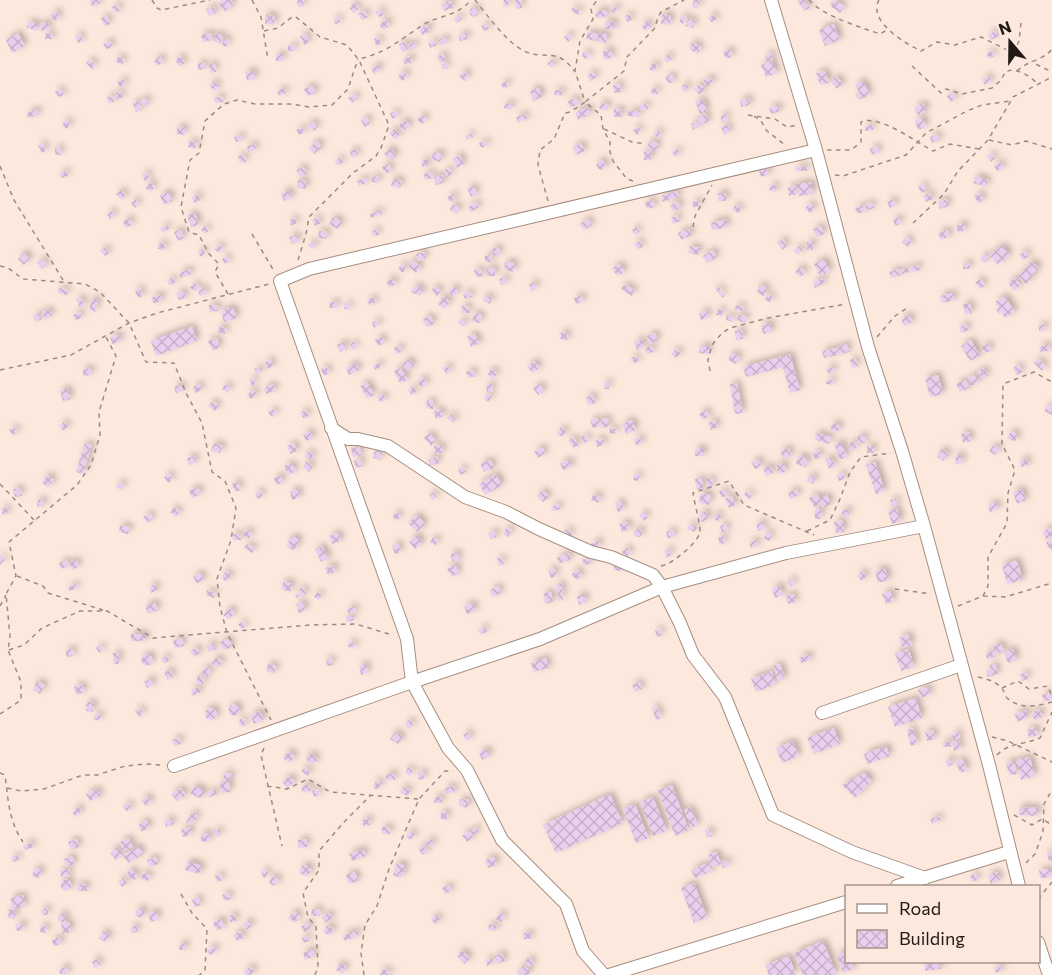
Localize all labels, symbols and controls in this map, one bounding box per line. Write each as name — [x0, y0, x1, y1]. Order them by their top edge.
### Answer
north arrow — [980, 12, 1040, 72]
text: N — [996, 16, 1014, 38]
legend — [845, 885, 1040, 963]
text: Road — [899, 897, 941, 919]
text: Building — [899, 927, 965, 949]

